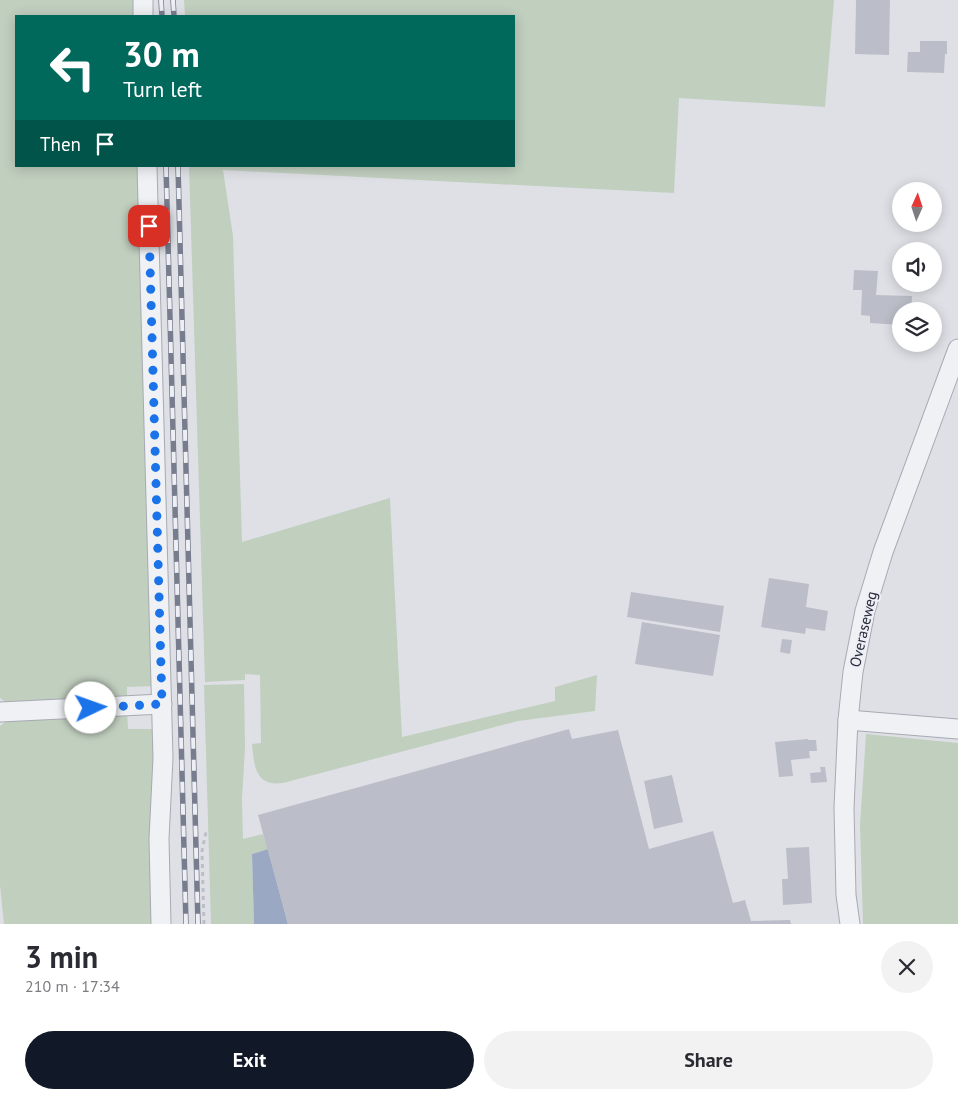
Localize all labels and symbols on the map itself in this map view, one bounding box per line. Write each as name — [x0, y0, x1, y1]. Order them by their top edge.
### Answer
north arrow — [892, 182, 942, 232]
pin — [128, 205, 170, 247]
street label: Overaseweg — [845, 589, 881, 669]
position arrow — [64, 681, 116, 733]

